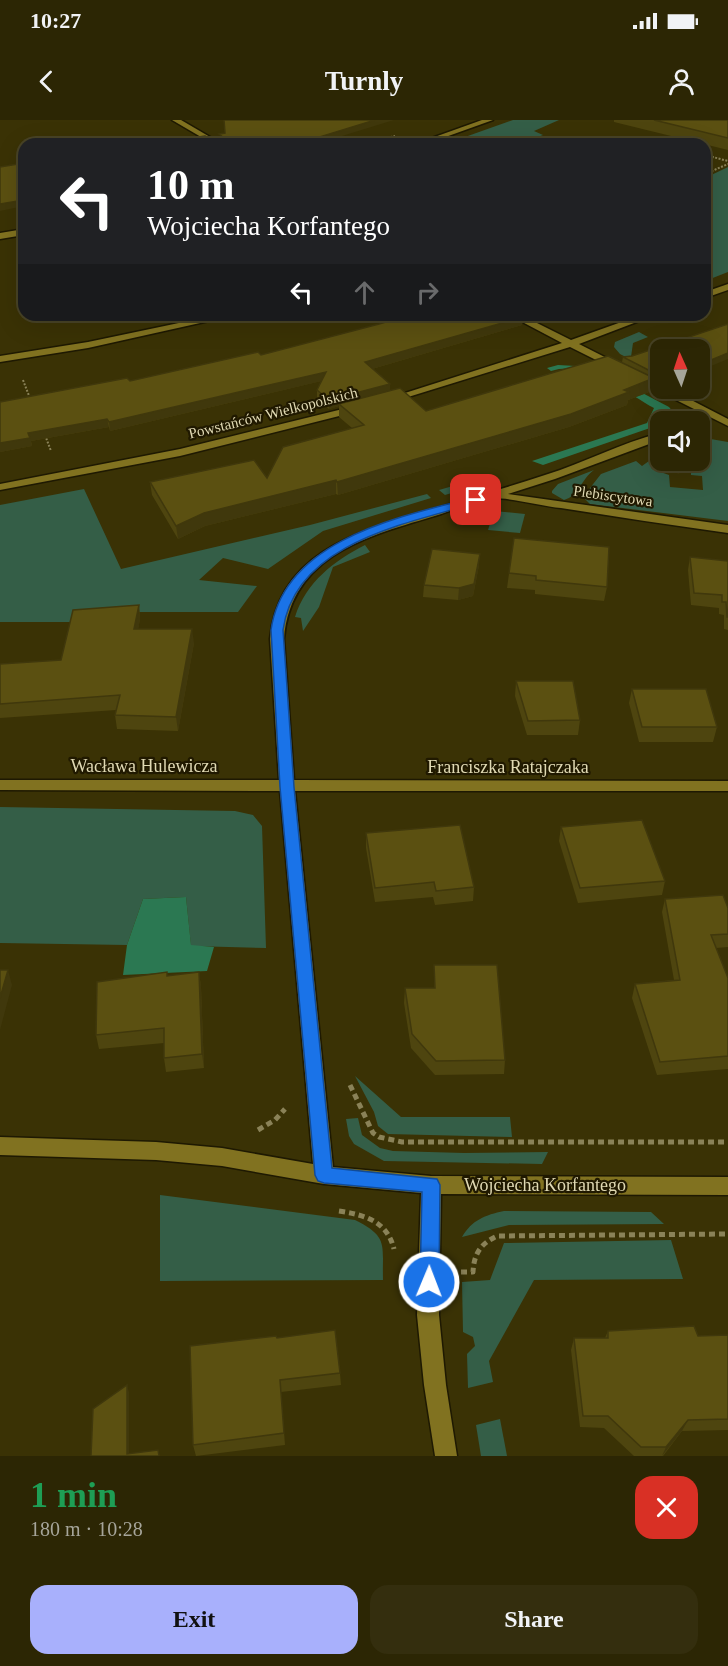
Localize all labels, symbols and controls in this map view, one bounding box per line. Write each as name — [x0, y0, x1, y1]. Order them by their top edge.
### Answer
text: 10:27 — [30, 8, 81, 33]
icon: back — [30, 65, 63, 98]
icon: person — [665, 65, 698, 98]
text: Turnly — [325, 66, 403, 96]
icon: left — [48, 162, 126, 240]
text: 10 m — [147, 162, 235, 208]
text: Wojciecha Korfantego — [147, 211, 390, 241]
icon: left — [285, 276, 318, 309]
icon: ahead — [348, 276, 381, 309]
icon: right — [411, 276, 444, 309]
north arrow — [650, 339, 710, 399]
map controls — [650, 339, 710, 471]
street label: Powstańców Wielkopolskich — [187, 384, 360, 442]
button: sound — [650, 411, 710, 471]
pin — [450, 474, 501, 525]
icon: arrive — [459, 483, 492, 516]
street label: Plebiscytowa — [572, 483, 654, 510]
street label: Wacława Hulewicza — [71, 756, 217, 776]
street label: Franciszka Ratajczaka — [427, 757, 589, 777]
street label: Wojciecha Korfantego — [464, 1175, 626, 1195]
position arrow — [397, 1250, 461, 1314]
text: 1 min — [30, 1475, 117, 1515]
button: close — [635, 1476, 698, 1539]
text: 180 m · 10:28 — [30, 1518, 143, 1540]
button: Exit — [30, 1585, 358, 1654]
button: Share — [370, 1585, 698, 1654]

